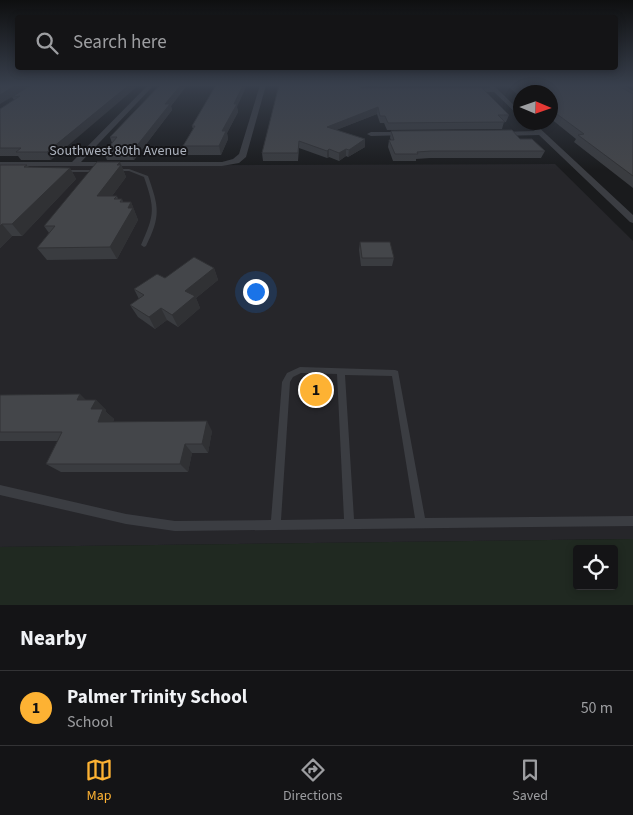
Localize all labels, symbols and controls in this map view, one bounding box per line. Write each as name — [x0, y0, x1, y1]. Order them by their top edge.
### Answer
search box — [15, 15, 618, 70]
icon: search — [33, 29, 61, 57]
text: Search here — [73, 29, 167, 56]
north arrow — [513, 85, 558, 130]
street label: Southwest 80th Avenue — [49, 141, 187, 161]
your location — [243, 279, 269, 305]
pin: 1 — [300, 371, 332, 409]
map controls — [573, 545, 618, 590]
button: locate — [573, 545, 618, 590]
text: Nearby — [20, 623, 87, 653]
text: Palmer Trinity School — [67, 684, 247, 711]
text: 1 — [32, 697, 40, 719]
text: 50 m — [581, 697, 613, 719]
text: School — [67, 711, 113, 733]
tab: Map — [85, 756, 113, 806]
tab: Directions — [283, 756, 342, 806]
tab: Saved — [512, 756, 548, 806]

